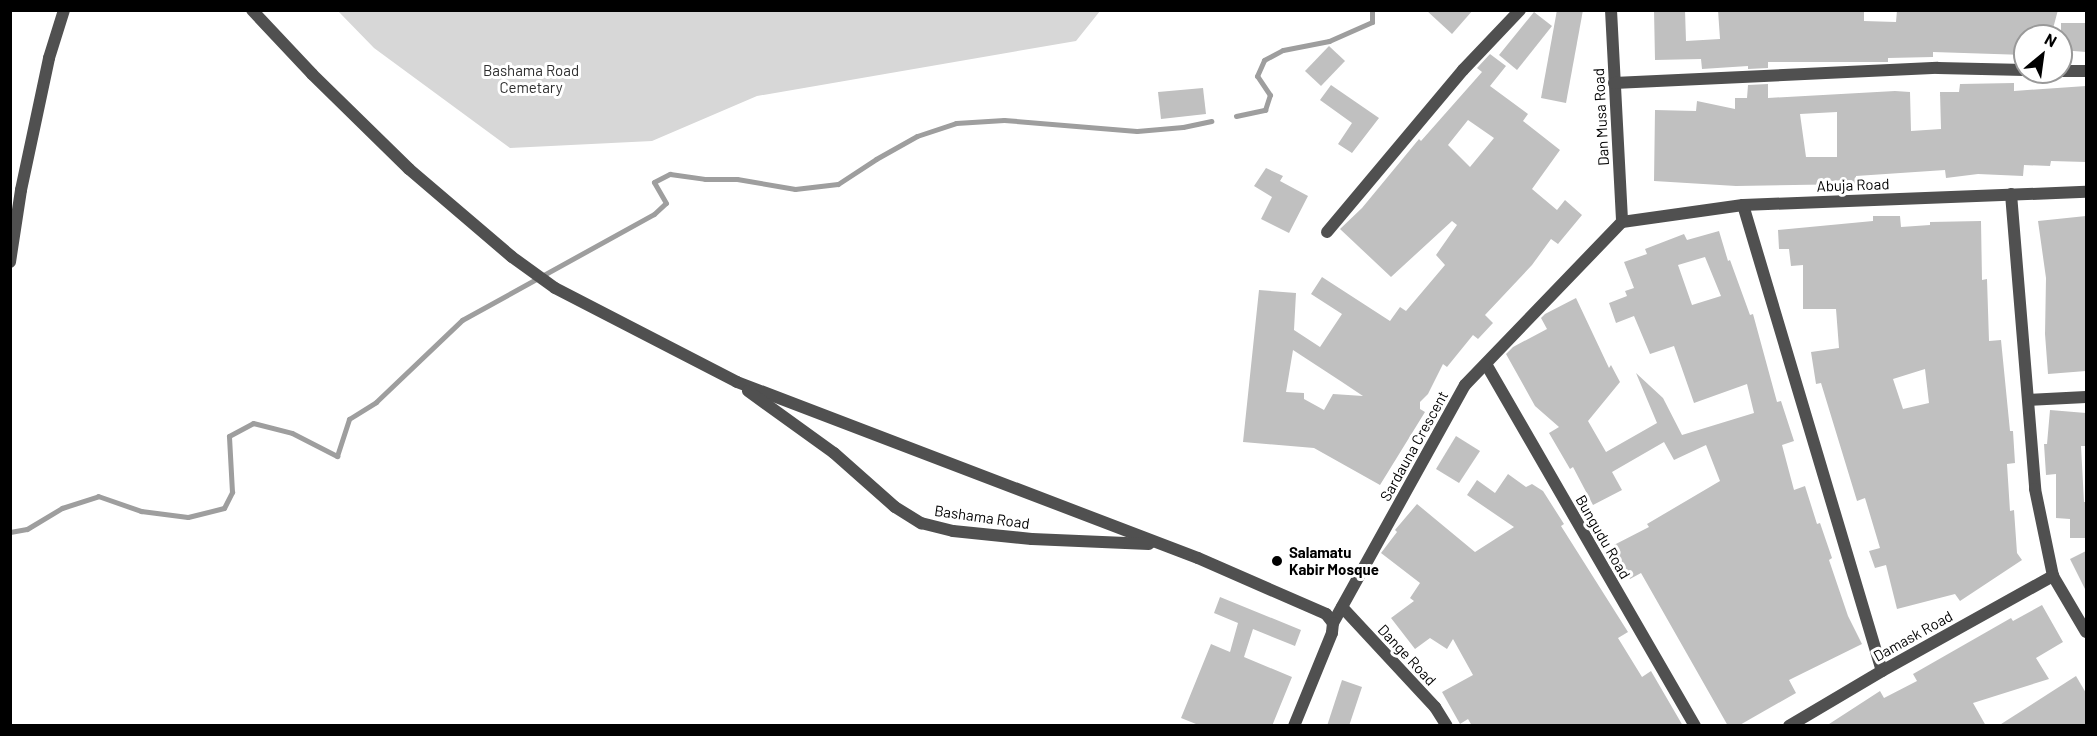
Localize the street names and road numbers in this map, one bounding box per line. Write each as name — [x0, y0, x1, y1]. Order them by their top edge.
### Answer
street label: Dan Musa Road — [1589, 68, 1613, 166]
street label: Abuja Road — [1816, 175, 1890, 195]
street label: Sardauna Crescent — [1376, 388, 1452, 504]
street label: Bungudu Road — [1572, 492, 1634, 582]
street label: Bashama Road — [933, 501, 1031, 533]
street label: Damask Road — [1870, 607, 1956, 665]
street label: Dange Road — [1374, 621, 1440, 689]

